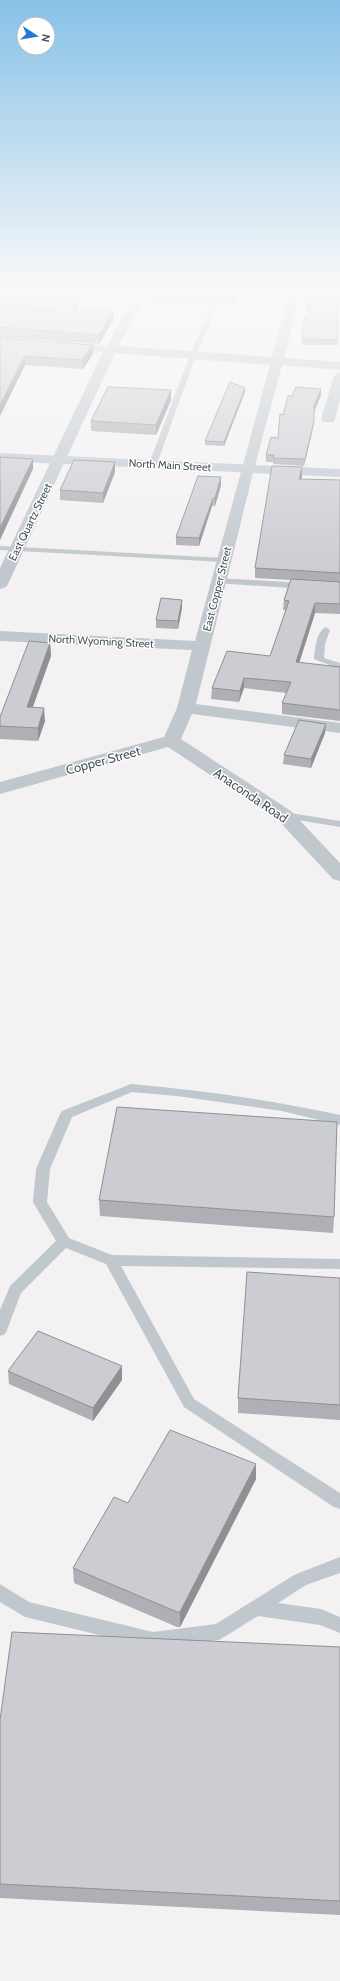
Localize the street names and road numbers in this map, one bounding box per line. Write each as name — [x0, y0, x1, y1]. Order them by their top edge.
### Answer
street label: North Main Street — [128, 456, 212, 474]
street label: East Quartz Street — [5, 481, 55, 563]
street label: East Copper Street — [200, 545, 234, 633]
street label: North Wyoming Street — [48, 631, 154, 651]
street label: Copper Street — [64, 742, 143, 778]
street label: Anaconda Road — [211, 764, 291, 826]

